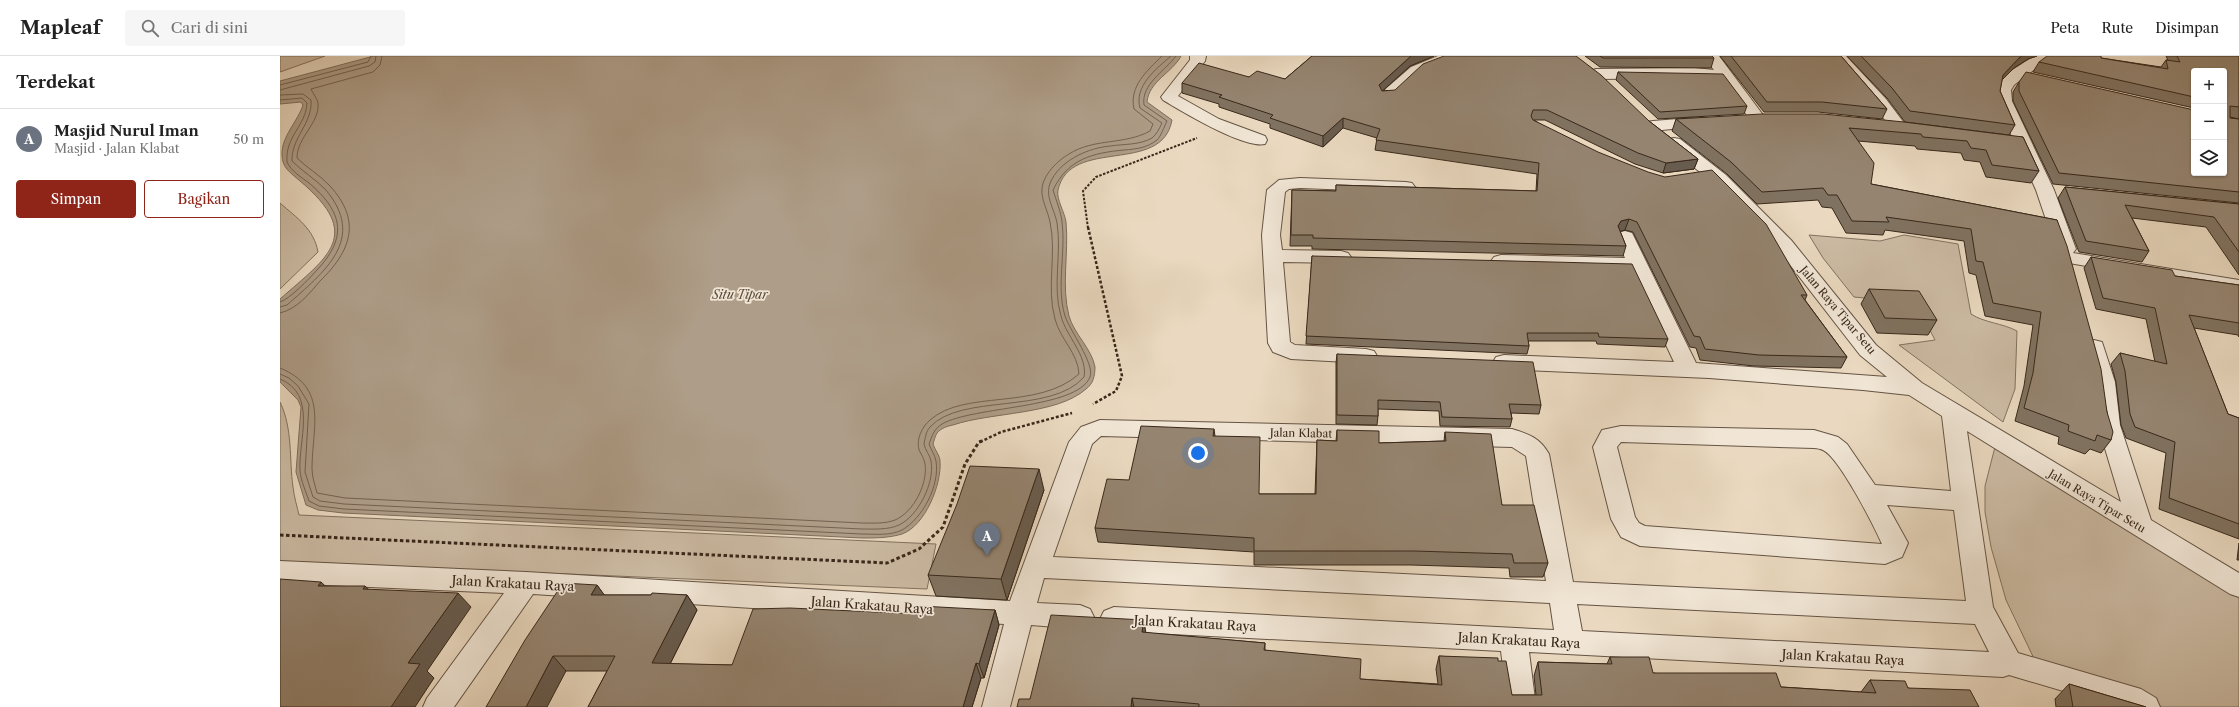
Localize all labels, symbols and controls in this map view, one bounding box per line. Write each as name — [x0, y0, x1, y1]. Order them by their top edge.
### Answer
search box — [125, 10, 405, 46]
text: Mapleaf — [20, 16, 101, 39]
icon: search — [139, 17, 161, 39]
text: Cari di sini — [171, 18, 248, 37]
text: Peta — [2050, 19, 2080, 37]
text: Rute — [2102, 19, 2133, 37]
text: Disimpan — [2155, 19, 2219, 37]
map controls — [2191, 68, 2227, 176]
button: + — [2191, 68, 2227, 104]
text: Terdekat — [16, 72, 95, 92]
button: − — [2191, 104, 2227, 140]
text: Masjid Nurul Iman — [54, 121, 199, 140]
text: A — [24, 131, 34, 147]
text: 50 m — [233, 131, 264, 147]
text: Masjid · Jalan Klabat — [54, 140, 179, 156]
button: layers — [2191, 140, 2227, 176]
button: Simpan — [16, 180, 136, 218]
button: Bagikan — [144, 180, 264, 218]
street label: Jalan Raya Tipar Setu — [1796, 261, 1879, 357]
water label: Situ Tipar — [711, 287, 769, 302]
street label: Jalan Klabat — [1268, 425, 1332, 441]
your location — [1188, 443, 1208, 463]
street label: Jalan Raya Tipar Setu — [2044, 465, 2148, 536]
pin: A — [974, 523, 1000, 556]
street label: Jalan Krakatau Raya — [449, 572, 575, 594]
street label: Jalan Krakatau Raya — [808, 593, 934, 617]
street label: Jalan Krakatau Raya — [1131, 612, 1257, 634]
street label: Jalan Krakatau Raya — [1455, 629, 1581, 651]
street label: Jalan Krakatau Raya — [1779, 646, 1905, 668]

